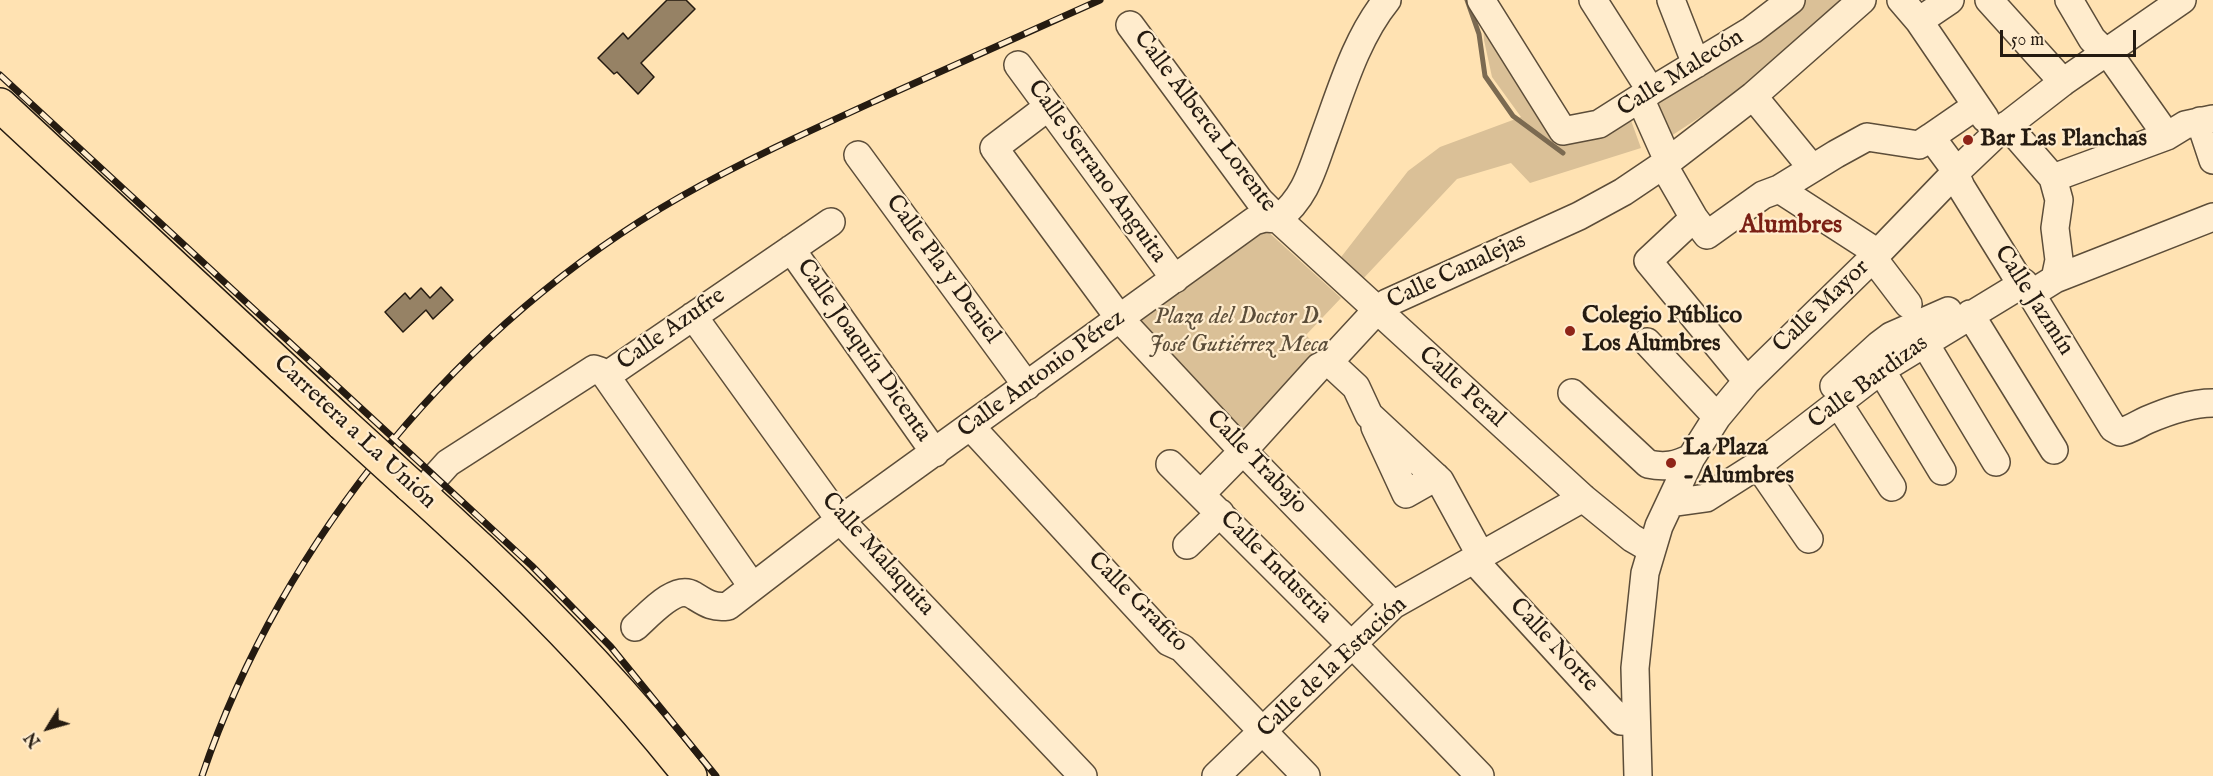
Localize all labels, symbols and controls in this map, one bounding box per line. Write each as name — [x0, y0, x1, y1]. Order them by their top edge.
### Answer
scale bar — [2003, 18, 2140, 56]
street label: Calle Malecón — [1613, 24, 1749, 124]
street label: Calle Alberca Lorente — [1126, 25, 1282, 219]
text: 50 m — [2011, 29, 2044, 52]
street label: Calle Serrano Anguita — [1020, 75, 1172, 269]
place label: Bar Las Planchas — [1980, 126, 2147, 154]
marker: Bar Las Planchas — [1961, 133, 1975, 147]
street label: Calle Pla y Deniel — [878, 190, 1006, 350]
district label: Alumbres — [1740, 211, 1842, 243]
street label: Calle Canalejas — [1383, 227, 1531, 317]
street label: Calle Jazmín — [1987, 241, 2079, 361]
street label: Calle Joaquín Dicenta — [789, 254, 937, 448]
street label: Calle Mayor — [1768, 254, 1876, 360]
street label: Calle Azufre — [612, 282, 732, 378]
place label: Colegio Público Los Alumbres — [1582, 303, 1742, 359]
park label: Plaza del Doctor D. José Gutiérrez Meca — [1149, 304, 1329, 360]
street label: Calle Antonio Pérez — [953, 305, 1131, 445]
marker: Colegio Público Los Alumbres — [1563, 324, 1577, 338]
street label: Calle Bardizas — [1803, 330, 1935, 436]
street label: Calle Peral — [1412, 341, 1510, 435]
street label: Carretera a La Unión — [266, 350, 442, 516]
street label: Calle Trabajo — [1199, 405, 1313, 521]
place label: La Plaza - Alumbres — [1683, 435, 1794, 491]
marker: La Plaza - Alumbres — [1664, 456, 1678, 470]
street label: Calle Malaquita — [814, 487, 940, 623]
street label: Calle Industria — [1213, 506, 1337, 630]
street label: Calle Grafito — [1081, 547, 1193, 659]
street label: Calle de la Estación — [1252, 591, 1414, 745]
street label: Calle Norte — [1502, 593, 1604, 699]
north arrow — [18, 698, 78, 758]
text: N — [21, 727, 46, 750]

